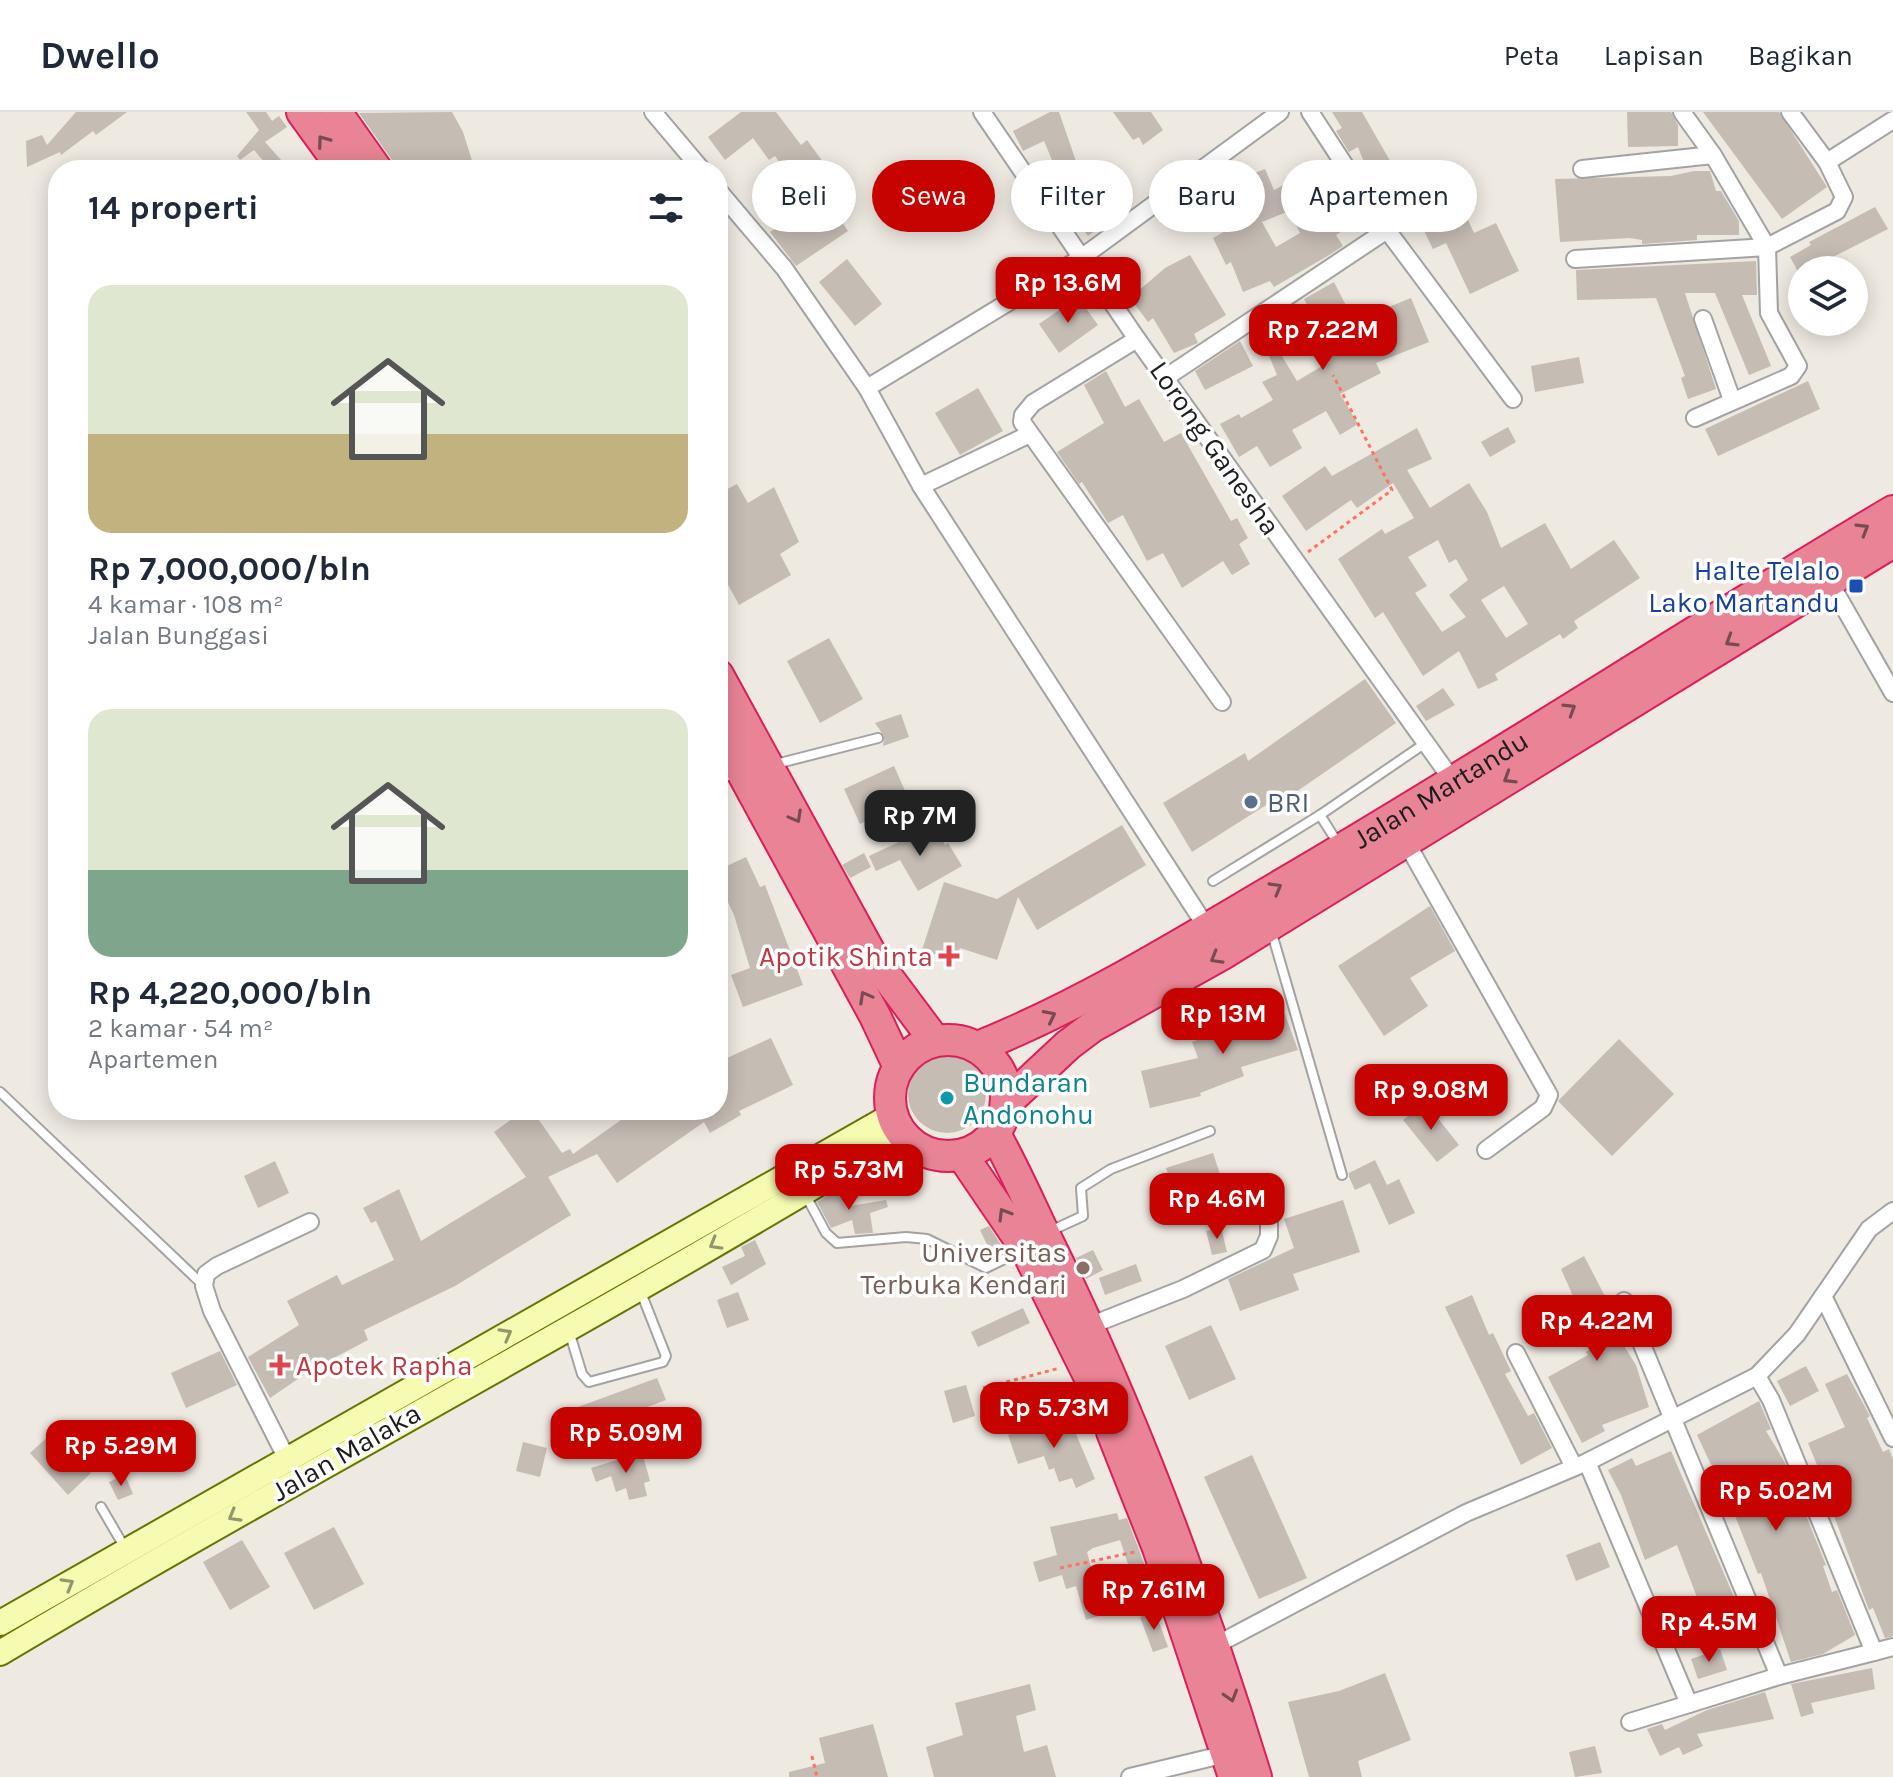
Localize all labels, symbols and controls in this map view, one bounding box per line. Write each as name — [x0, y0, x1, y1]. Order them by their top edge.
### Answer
text: Dwello — [40, 33, 160, 78]
text: Peta — [1504, 39, 1560, 72]
text: Lapisan — [1604, 39, 1704, 72]
text: Bagikan — [1748, 39, 1853, 72]
one-way arrow — [318, 136, 333, 150]
chip: Beli — [752, 160, 856, 232]
chip: Sewa — [872, 160, 995, 232]
chip: Filter — [1011, 160, 1133, 232]
chip: Baru — [1149, 160, 1265, 232]
chip: Apartemen — [1281, 160, 1477, 232]
icon: filters — [644, 186, 688, 230]
text: 14 properti — [88, 188, 259, 228]
map controls — [1788, 256, 1868, 336]
button: layers — [1788, 256, 1868, 336]
pin: Rp 13.6M — [985, 257, 1151, 325]
text: Rp 13.6M — [1014, 267, 1122, 298]
pin: Rp 7.22M — [1240, 304, 1406, 372]
text: Rp 7.22M — [1267, 314, 1379, 345]
icon: home — [316, 337, 460, 481]
street label: Lorong Ganesha — [1143, 355, 1287, 541]
one-way arrow — [1854, 523, 1869, 539]
text: Rp 7,000,000/bln — [88, 549, 371, 589]
place label: Halte Telalo Lako Martandu — [1648, 554, 1840, 619]
marker: Halte Telalo Lako Martandu — [1847, 577, 1865, 595]
text: 4 kamar · 108 m² — [88, 589, 284, 620]
text: Jalan Bunggasi — [88, 620, 269, 651]
one-way arrow — [1725, 631, 1740, 647]
one-way arrow — [1561, 703, 1576, 719]
street label: Jalan Martandu — [1347, 723, 1534, 855]
icon: home — [316, 761, 460, 905]
one-way arrow — [1503, 768, 1518, 783]
place label: BRI — [1267, 786, 1309, 819]
pin: Rp 7M — [864, 790, 976, 858]
marker: BRI — [1242, 793, 1260, 811]
text: Rp 7M — [883, 800, 957, 831]
one-way arrow — [786, 809, 801, 824]
one-way arrow — [1267, 882, 1282, 898]
place label: Apotik Shinta — [759, 940, 933, 973]
marker: Apotik Shinta — [940, 947, 958, 965]
one-way arrow — [1210, 948, 1225, 964]
text: Rp 4,220,000/bln — [88, 973, 372, 1013]
pin: Rp 13M — [1158, 988, 1288, 1056]
one-way arrow — [859, 991, 874, 1005]
text: Rp 13M — [1179, 998, 1267, 1029]
one-way arrow — [1041, 1010, 1056, 1026]
text: 2 kamar · 54 m² — [88, 1013, 273, 1044]
text: Apartemen — [88, 1044, 218, 1075]
pin: Rp 9.08M — [1348, 1064, 1514, 1132]
place label: Bundaran Andonohu — [963, 1066, 1094, 1131]
text: Rp 9.08M — [1373, 1074, 1489, 1105]
marker: Bundaran Andonohu — [938, 1089, 956, 1107]
pin: Rp 5.73M — [766, 1144, 932, 1212]
text: Rp 5.73M — [793, 1154, 905, 1185]
pin: Rp 4.6M — [1143, 1173, 1291, 1241]
text: Rp 4.6M — [1168, 1183, 1266, 1214]
one-way arrow — [998, 1208, 1014, 1223]
one-way arrow — [709, 1234, 723, 1250]
place label: Universitas Terbuka Kendari — [860, 1236, 1067, 1301]
marker: Universitas Terbuka Kendari — [1074, 1259, 1092, 1277]
pin: Rp 4.22M — [1514, 1295, 1680, 1363]
text: Rp 4.22M — [1540, 1305, 1654, 1336]
one-way arrow — [497, 1328, 511, 1344]
place label: Apotek Rapha — [296, 1349, 472, 1382]
marker: Apotek Rapha — [271, 1356, 289, 1374]
pin: Rp 5.73M — [971, 1382, 1137, 1450]
text: Rp 5.73M — [998, 1392, 1110, 1423]
street label: Jalan Malaka — [265, 1396, 427, 1508]
pin: Rp 5.09M — [543, 1407, 709, 1475]
text: Rp 5.09M — [569, 1417, 683, 1448]
pin: Rp 5.29M — [38, 1420, 204, 1488]
text: Rp 5.29M — [64, 1430, 178, 1461]
pin: Rp 5.02M — [1693, 1465, 1859, 1533]
text: Rp 5.02M — [1719, 1475, 1833, 1506]
one-way arrow — [228, 1506, 243, 1522]
pin: Rp 7.61M — [1071, 1564, 1237, 1632]
text: Rp 7.61M — [1101, 1574, 1207, 1605]
one-way arrow — [59, 1578, 73, 1594]
pin: Rp 4.5M — [1635, 1596, 1783, 1664]
text: Rp 4.5M — [1660, 1606, 1758, 1637]
one-way arrow — [1222, 1688, 1238, 1702]

